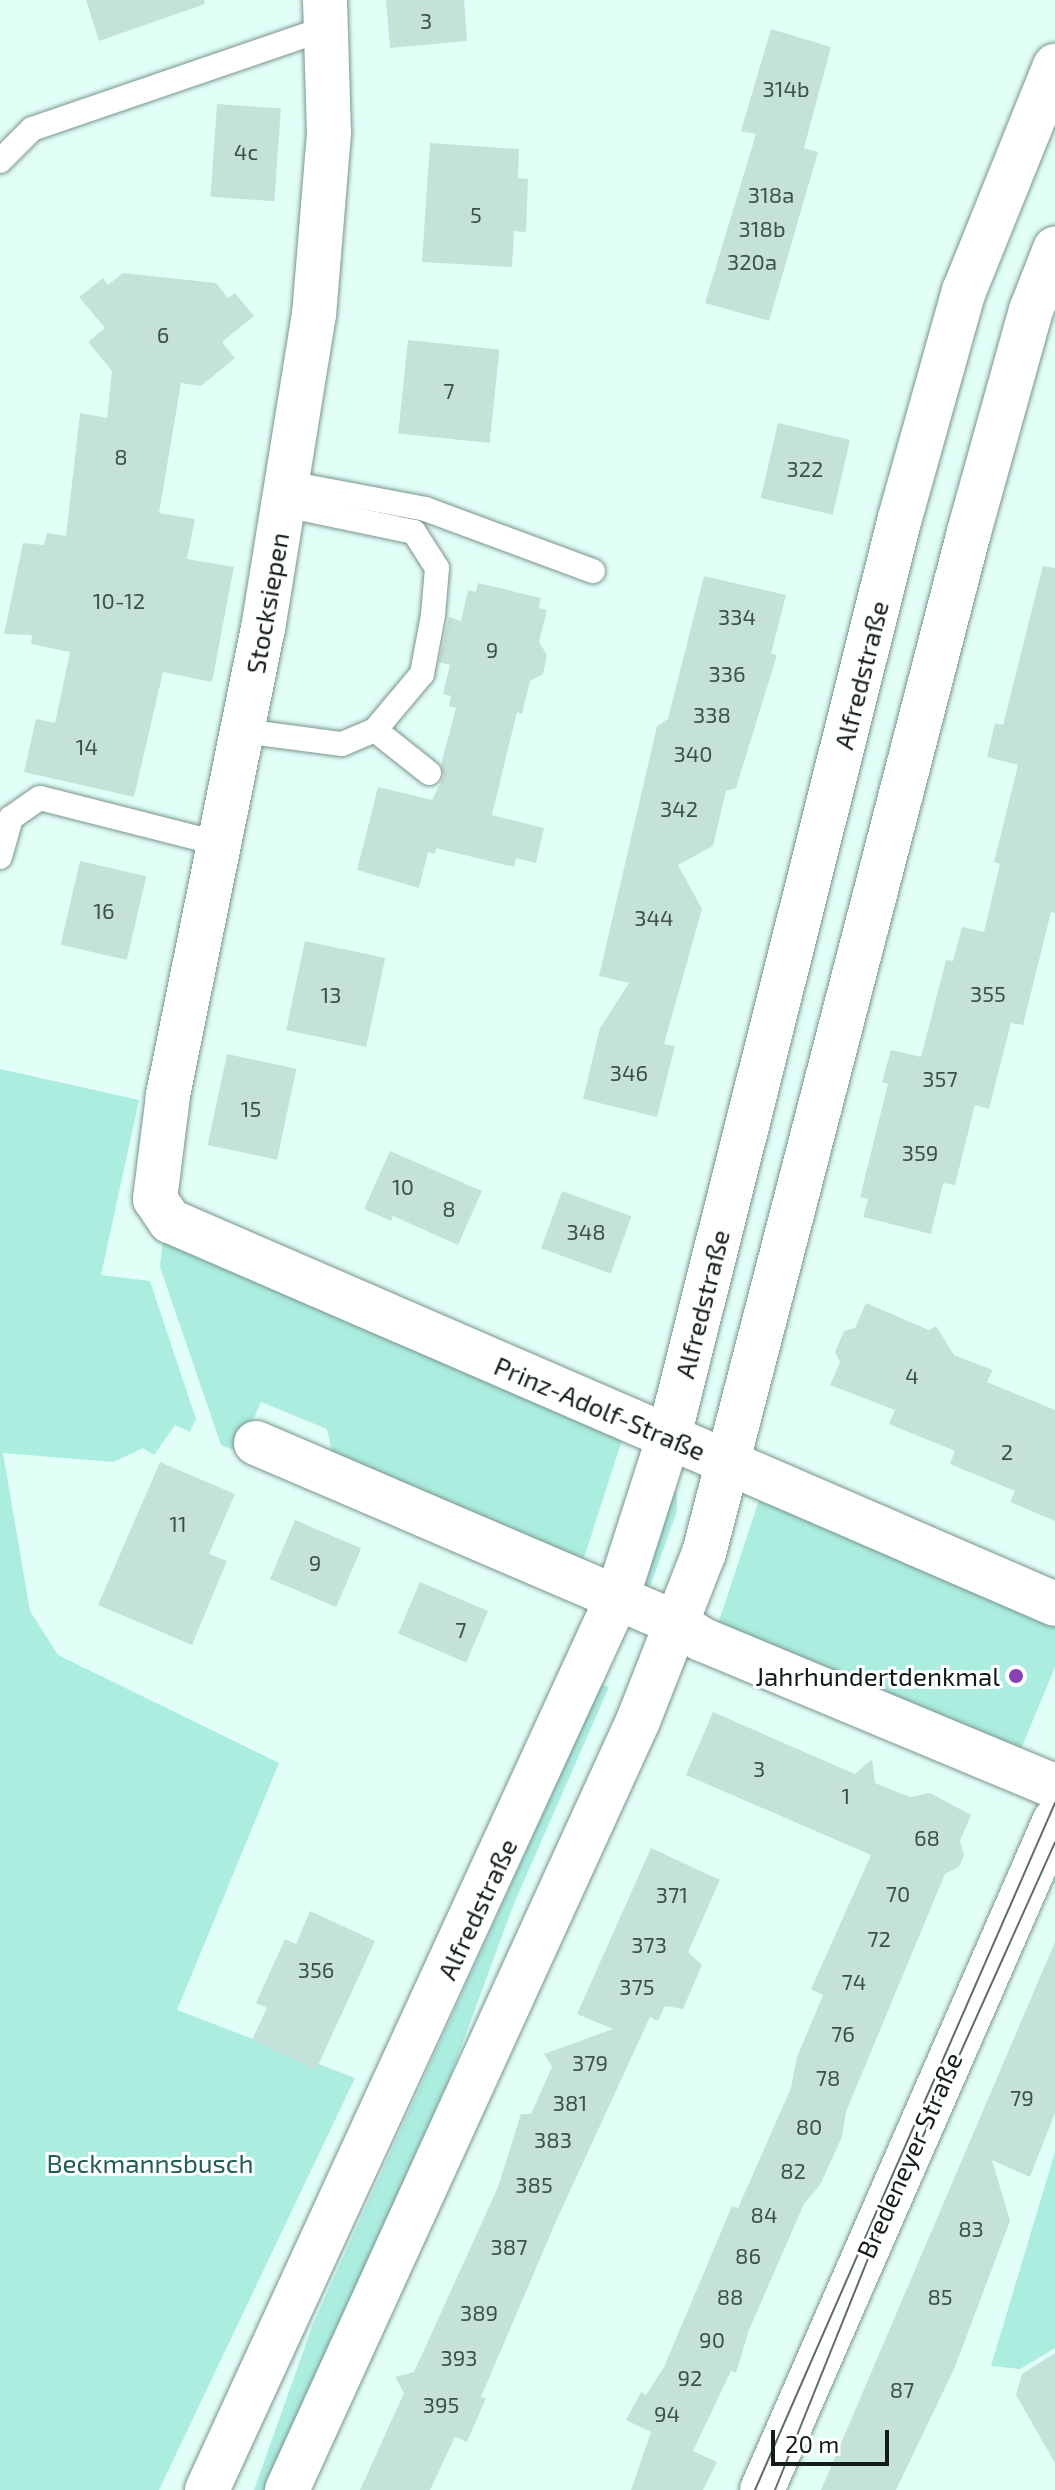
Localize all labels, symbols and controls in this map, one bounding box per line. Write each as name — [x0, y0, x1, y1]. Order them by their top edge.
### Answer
house number: 3 — [420, 8, 432, 34]
house number: 314b — [762, 76, 810, 102]
house number: 4c — [234, 139, 258, 165]
house number: 318a — [748, 182, 794, 208]
house number: 5 — [470, 202, 482, 228]
house number: 318b — [739, 216, 785, 242]
house number: 320a — [727, 249, 777, 275]
house number: 6 — [157, 322, 169, 348]
house number: 7 — [443, 378, 455, 404]
house number: 8 — [114, 444, 128, 470]
house number: 322 — [787, 456, 823, 482]
street label: Stocksiepen — [239, 530, 295, 676]
house number: 10-12 — [93, 588, 145, 614]
street label: Alfredstraße — [827, 598, 895, 752]
house number: 334 — [718, 604, 756, 630]
house number: 9 — [486, 637, 498, 663]
house number: 336 — [708, 661, 746, 687]
house number: 338 — [693, 702, 731, 728]
house number: 14 — [76, 734, 98, 760]
house number: 340 — [673, 741, 713, 767]
house number: 342 — [660, 796, 698, 822]
house number: 16 — [93, 898, 115, 924]
house number: 344 — [634, 905, 674, 931]
house number: 355 — [970, 981, 1006, 1007]
house number: 13 — [321, 982, 341, 1008]
house number: 346 — [610, 1060, 648, 1086]
house number: 357 — [922, 1066, 958, 1092]
house number: 15 — [241, 1096, 261, 1122]
house number: 359 — [902, 1140, 938, 1166]
house number: 10 — [392, 1174, 414, 1200]
house number: 8 — [442, 1196, 456, 1222]
house number: 348 — [566, 1219, 606, 1245]
street label: Alfredstraße — [668, 1227, 736, 1381]
street label: Prinz-Adolf-Straße — [490, 1349, 710, 1467]
house number: 4 — [905, 1363, 919, 1389]
house number: 2 — [1001, 1439, 1013, 1465]
house number: 11 — [169, 1511, 187, 1537]
house number: 9 — [309, 1550, 321, 1576]
house number: 7 — [455, 1617, 467, 1643]
place label: Jahrhundertdenkmal — [755, 1660, 1000, 1692]
marker: Jahrhundertdenkmal — [1007, 1667, 1025, 1685]
house number: 3 — [753, 1756, 765, 1782]
house number: 1 — [842, 1783, 850, 1809]
house number: 68 — [914, 1825, 940, 1851]
street label: Alfredstraße — [431, 1834, 523, 1984]
house number: 70 — [886, 1881, 910, 1907]
house number: 371 — [656, 1882, 688, 1908]
house number: 72 — [867, 1926, 891, 1952]
house number: 373 — [631, 1932, 667, 1958]
house number: 356 — [298, 1957, 334, 1983]
house number: 74 — [842, 1969, 866, 1995]
house number: 375 — [619, 1974, 655, 2000]
house number: 76 — [831, 2021, 855, 2047]
street label: Bredeneyer Straße — [850, 2047, 968, 2263]
house number: 379 — [572, 2050, 608, 2076]
house number: 78 — [816, 2065, 840, 2091]
house number: 79 — [1010, 2085, 1034, 2111]
house number: 381 — [553, 2090, 587, 2116]
house number: 80 — [796, 2114, 822, 2140]
house number: 383 — [534, 2127, 572, 2153]
park label: Beckmannsbusch — [46, 2147, 254, 2179]
house number: 82 — [780, 2158, 806, 2184]
house number: 385 — [515, 2172, 553, 2198]
house number: 84 — [751, 2202, 777, 2228]
house number: 83 — [958, 2216, 984, 2242]
house number: 387 — [491, 2234, 527, 2260]
house number: 86 — [735, 2243, 761, 2269]
house number: 88 — [717, 2284, 743, 2310]
house number: 85 — [927, 2284, 953, 2310]
house number: 389 — [460, 2300, 498, 2326]
house number: 90 — [699, 2327, 725, 2353]
house number: 393 — [440, 2345, 478, 2371]
house number: 92 — [678, 2365, 702, 2391]
house number: 87 — [890, 2377, 914, 2403]
house number: 395 — [423, 2392, 459, 2418]
house number: 94 — [654, 2401, 680, 2427]
scale bar — [775, 2414, 893, 2464]
text: 20 m — [785, 2429, 839, 2458]

